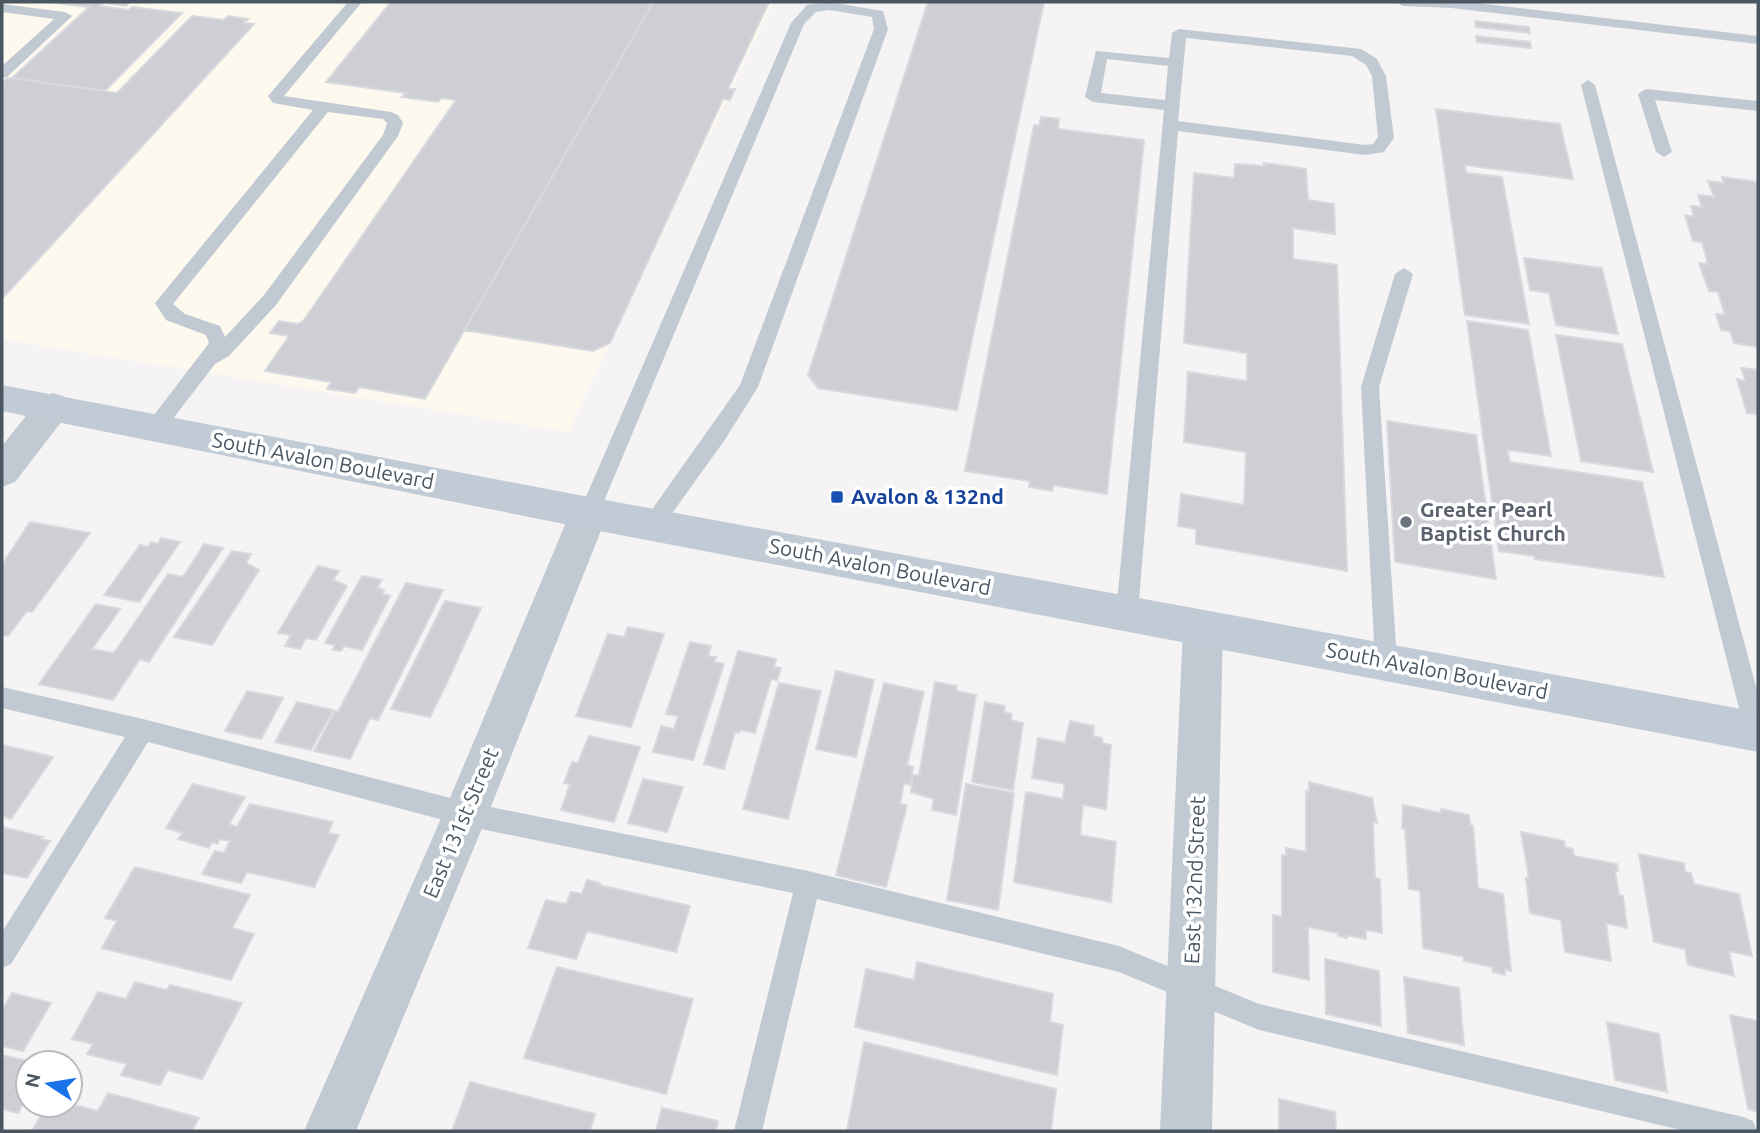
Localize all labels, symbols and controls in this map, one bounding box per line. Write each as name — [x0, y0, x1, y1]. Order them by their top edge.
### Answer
street label: South Avalon Boulevard — [210, 427, 436, 493]
place label: Avalon & 132nd — [851, 484, 1004, 508]
marker: Avalon & 132nd — [829, 489, 845, 505]
place label: Greater Pearl Baptist Church — [1420, 497, 1566, 545]
marker: Greater Pearl Baptist Church — [1398, 514, 1414, 530]
street label: South Avalon Boulevard — [767, 533, 993, 599]
street label: South Avalon Boulevard — [1324, 637, 1550, 703]
street label: East 131st Street — [418, 744, 503, 901]
street label: East 132nd Street — [1179, 796, 1209, 964]
north arrow — [14, 1049, 84, 1119]
text: N — [20, 1071, 45, 1090]

